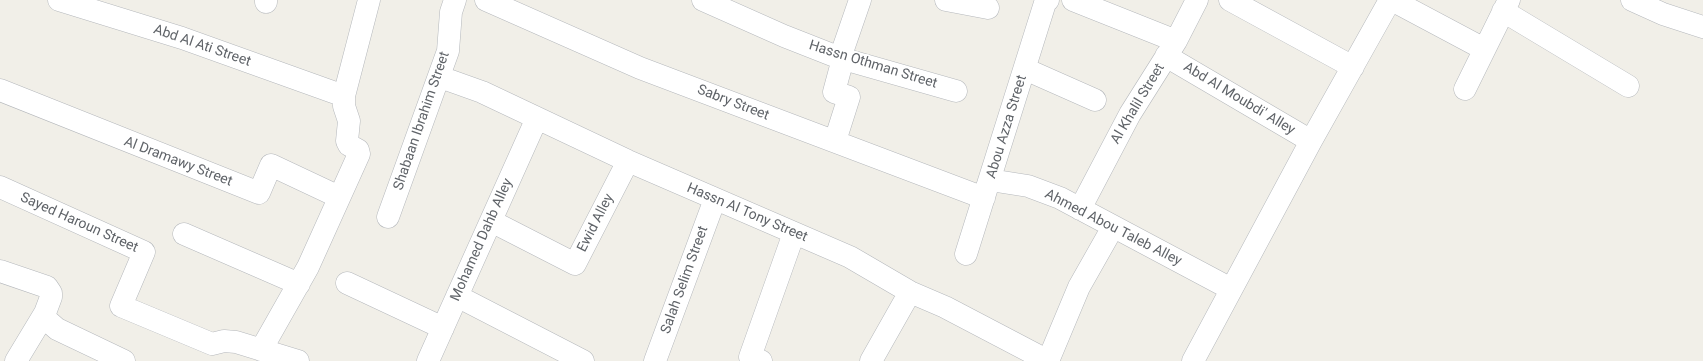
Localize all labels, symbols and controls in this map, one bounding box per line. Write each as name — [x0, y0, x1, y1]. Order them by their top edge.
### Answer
street label: Abd Al Ati Street — [151, 21, 253, 71]
street label: Hassn Othman Street — [807, 37, 939, 93]
street label: Shabaan Ibrahim Street — [390, 49, 454, 193]
street label: Abd Al Moubdi' Alley — [1180, 59, 1298, 139]
street label: Al Khalil Street — [1107, 61, 1169, 147]
street label: Abou Azza Street — [983, 73, 1031, 181]
street label: Sabry Street — [695, 82, 771, 124]
street label: Al Dramawy Street — [121, 134, 235, 190]
street label: Mohamed Dahb Alley — [447, 176, 517, 304]
street label: Hassn Al Tony Street — [684, 180, 810, 246]
street label: Ahmed Abou Taleb Alley — [1042, 186, 1184, 270]
street label: Sayed Haroun Street — [17, 189, 141, 257]
street label: Ewid Alley — [574, 191, 618, 255]
street label: Salah Selim Street — [658, 224, 712, 336]

